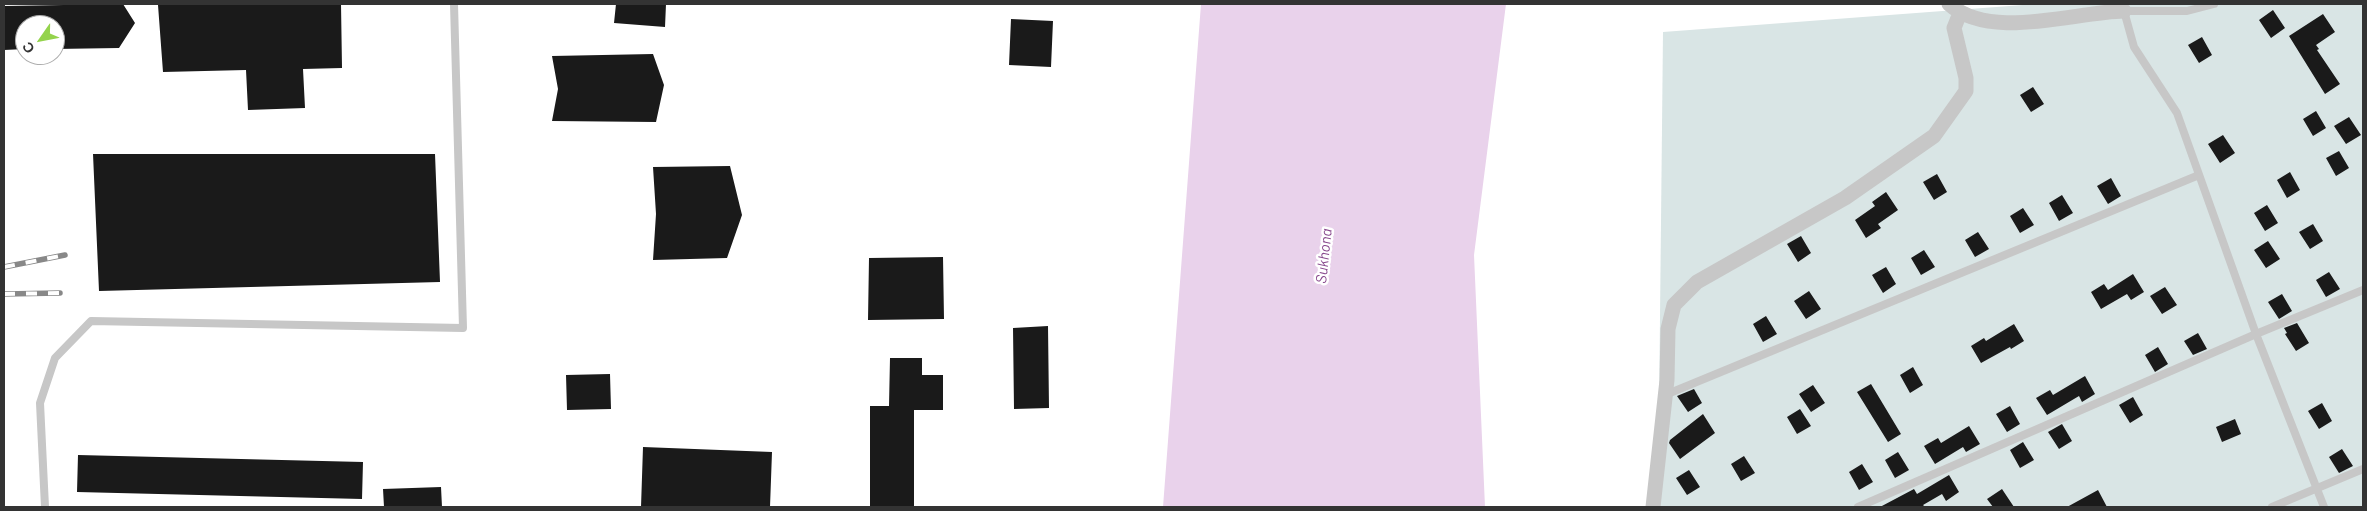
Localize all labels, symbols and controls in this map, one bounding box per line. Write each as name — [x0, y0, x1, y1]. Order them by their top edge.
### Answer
north arrow — [15, 15, 65, 65]
text: С — [18, 39, 38, 57]
water label: Sukhona — [1312, 228, 1336, 284]

